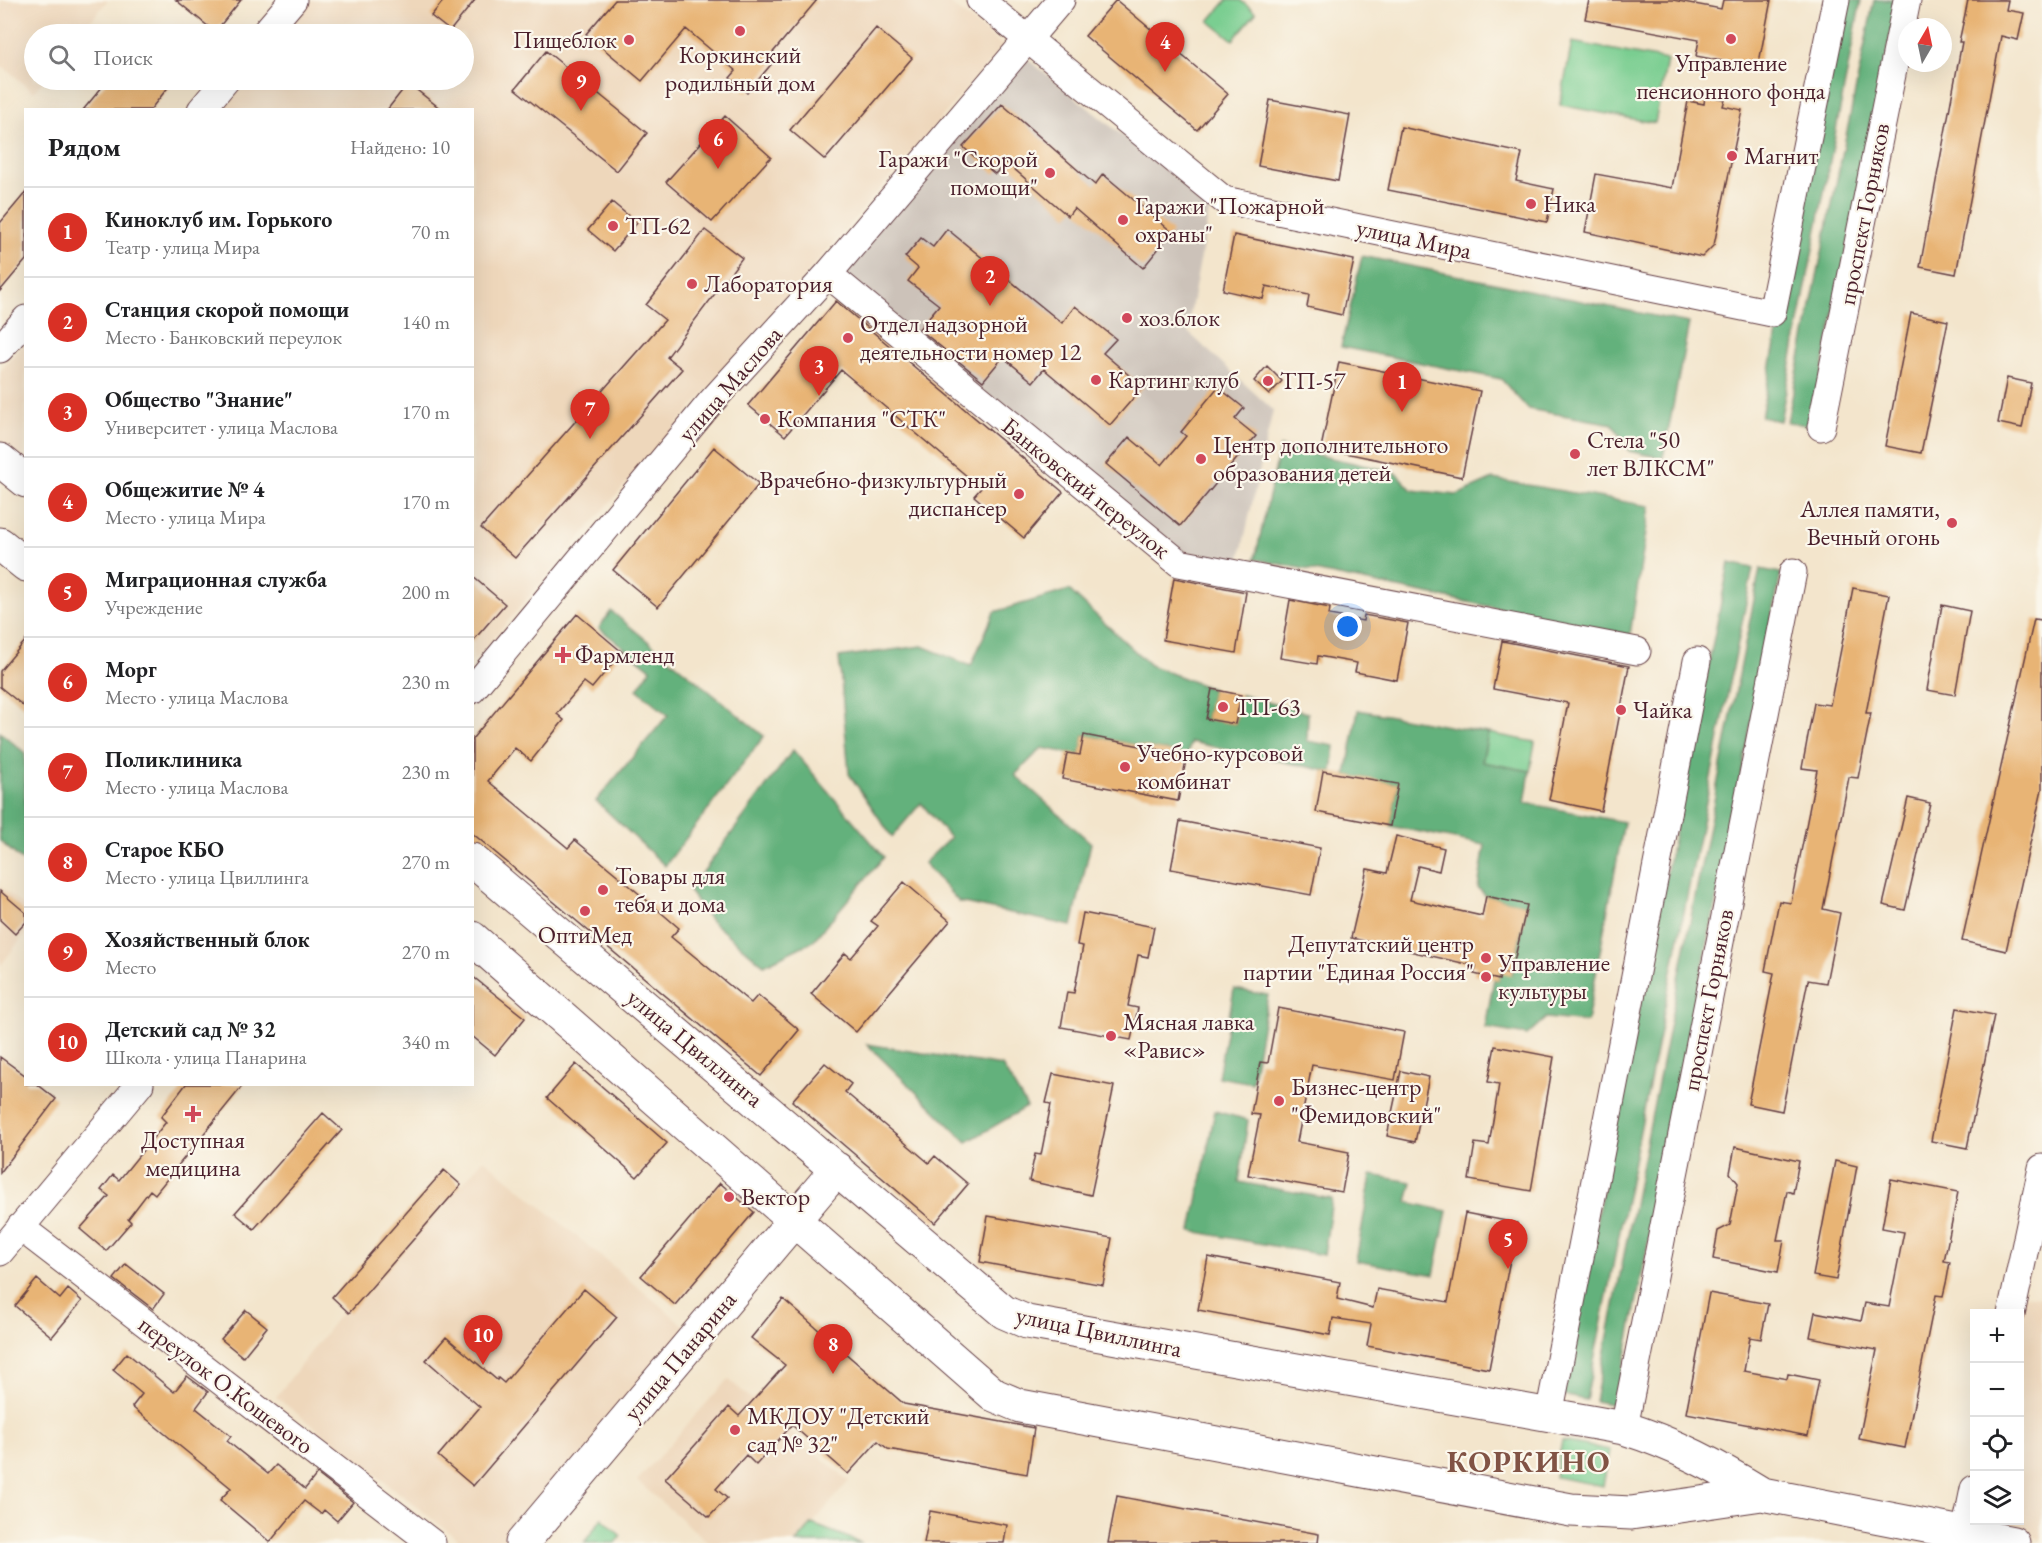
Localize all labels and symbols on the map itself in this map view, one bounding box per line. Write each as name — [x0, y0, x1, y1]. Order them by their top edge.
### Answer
north arrow — [1898, 18, 1952, 72]
pin: 4 — [1146, 22, 1184, 72]
place label: Пищеблок — [513, 24, 618, 55]
marker: Коркинский родильный дом — [733, 24, 747, 38]
marker: Управление пенсионного фонда — [1724, 32, 1738, 46]
marker: Пищеблок — [622, 33, 636, 47]
place label: Коркинский родильный дом — [665, 39, 815, 98]
place label: Управление пенсионного фонда — [1637, 47, 1826, 106]
pin: 9 — [562, 62, 600, 111]
pin: 6 — [698, 120, 738, 169]
street label: проспект Горняков — [1831, 121, 1896, 307]
place label: Магнит — [1744, 140, 1818, 171]
place label: Гаражи "Скорой помощи" — [878, 143, 1038, 202]
marker: Магнит — [1725, 149, 1739, 163]
marker: Гаражи "Скорой помощи" — [1043, 166, 1057, 180]
place label: Ника — [1543, 188, 1596, 219]
place label: Гаражи "Пожарной охраны" — [1135, 190, 1325, 249]
marker: Ника — [1524, 197, 1538, 211]
place label: ТП-62 — [625, 210, 691, 241]
street label: улица Мира — [1354, 211, 1475, 266]
marker: Гаражи "Пожарной охраны" — [1116, 213, 1130, 227]
marker: ТП-62 — [606, 219, 620, 233]
pin: 2 — [970, 256, 1010, 306]
place label: Лаборатория — [704, 268, 833, 299]
marker: Лаборатория — [685, 277, 699, 291]
place label: хоз.блок — [1139, 302, 1221, 333]
place label: Отдел надзорной деятельности номер 12 — [860, 308, 1082, 367]
marker: хоз.блок — [1120, 311, 1134, 325]
street label: улица Маслова — [671, 319, 789, 448]
marker: Отдел надзорной деятельности номер 12 — [841, 331, 855, 345]
pin: 3 — [800, 346, 838, 396]
pin: 1 — [1382, 362, 1422, 412]
place label: Картинг клуб — [1108, 364, 1239, 395]
place label: ТП-57 — [1280, 365, 1346, 396]
marker: Картинг клуб — [1089, 373, 1103, 387]
marker: ТП-57 — [1261, 374, 1275, 388]
pin: 7 — [570, 390, 610, 439]
place label: Компания "СТК" — [777, 403, 946, 434]
street label: Банковский переулок — [996, 410, 1177, 566]
marker: Компания "СТК" — [758, 412, 772, 426]
place label: Стела "50 лет ВЛКСМ" — [1587, 424, 1715, 483]
place label: Центр дополнительного образования детей — [1213, 429, 1448, 488]
marker: Стела "50 лет ВЛКСМ" — [1568, 447, 1582, 461]
marker: Центр дополнительного образования детей — [1194, 452, 1208, 466]
place label: Врачебно-физкультурный диспансер — [759, 464, 1007, 523]
marker: Врачебно-физкультурный диспансер — [1012, 487, 1026, 501]
place label: Аллея памяти, Вечный огонь — [1799, 493, 1940, 552]
marker: Аллея памяти, Вечный огонь — [1945, 516, 1959, 530]
your location — [1333, 612, 1362, 641]
place label: Фармленд — [575, 639, 675, 670]
marker: Фармленд — [556, 648, 570, 662]
place label: ТП-63 — [1235, 691, 1301, 722]
place label: Чайка — [1633, 694, 1693, 725]
marker: ТП-63 — [1216, 700, 1230, 714]
marker: Чайка — [1614, 703, 1628, 717]
place label: Учебно-курсовой комбинат — [1136, 737, 1304, 796]
marker: Учебно-курсовой комбинат — [1118, 760, 1132, 774]
place label: Товары для тебя и дома — [615, 860, 726, 919]
marker: Товары для тебя и дома — [596, 883, 610, 897]
marker: ОптиМед — [578, 904, 592, 918]
street label: проспект Горняков — [1675, 907, 1740, 1093]
place label: ОптиМед — [538, 919, 632, 950]
place label: Депутатский центр партии "Единая Россия" — [1243, 928, 1474, 987]
place label: Управление культуры — [1497, 947, 1610, 1006]
marker: Депутатский центр партии "Единая Россия" — [1479, 951, 1493, 965]
marker: Управление культуры — [1479, 970, 1493, 984]
street label: улица Цвиллинга — [621, 982, 770, 1114]
place label: Мясная лавка «Равис» — [1123, 1006, 1255, 1065]
marker: Мясная лавка «Равис» — [1104, 1029, 1118, 1043]
place label: Бизнес-центр "Фемидовский" — [1291, 1071, 1441, 1130]
marker: Бизнес-центр "Фемидовский" — [1272, 1094, 1286, 1108]
marker: Доступная медицина — [184, 1105, 202, 1123]
place label: Доступная медицина — [141, 1124, 245, 1183]
place label: Вектор — [741, 1181, 810, 1212]
marker: Вектор — [722, 1190, 736, 1204]
pin: 5 — [1488, 1220, 1528, 1269]
street label: улица Панарина — [616, 1284, 743, 1427]
street label: улица Цвиллинга — [1013, 1299, 1185, 1364]
street label: переулок О.Кошевого — [132, 1309, 320, 1461]
pin: 10 — [464, 1316, 502, 1365]
pin: 8 — [814, 1324, 852, 1374]
place label: МКДОУ "Детский сад № 32" — [747, 1400, 930, 1459]
marker: МКДОУ "Детский сад № 32" — [728, 1423, 742, 1437]
district label: КОРКИНО — [1447, 1442, 1611, 1481]

